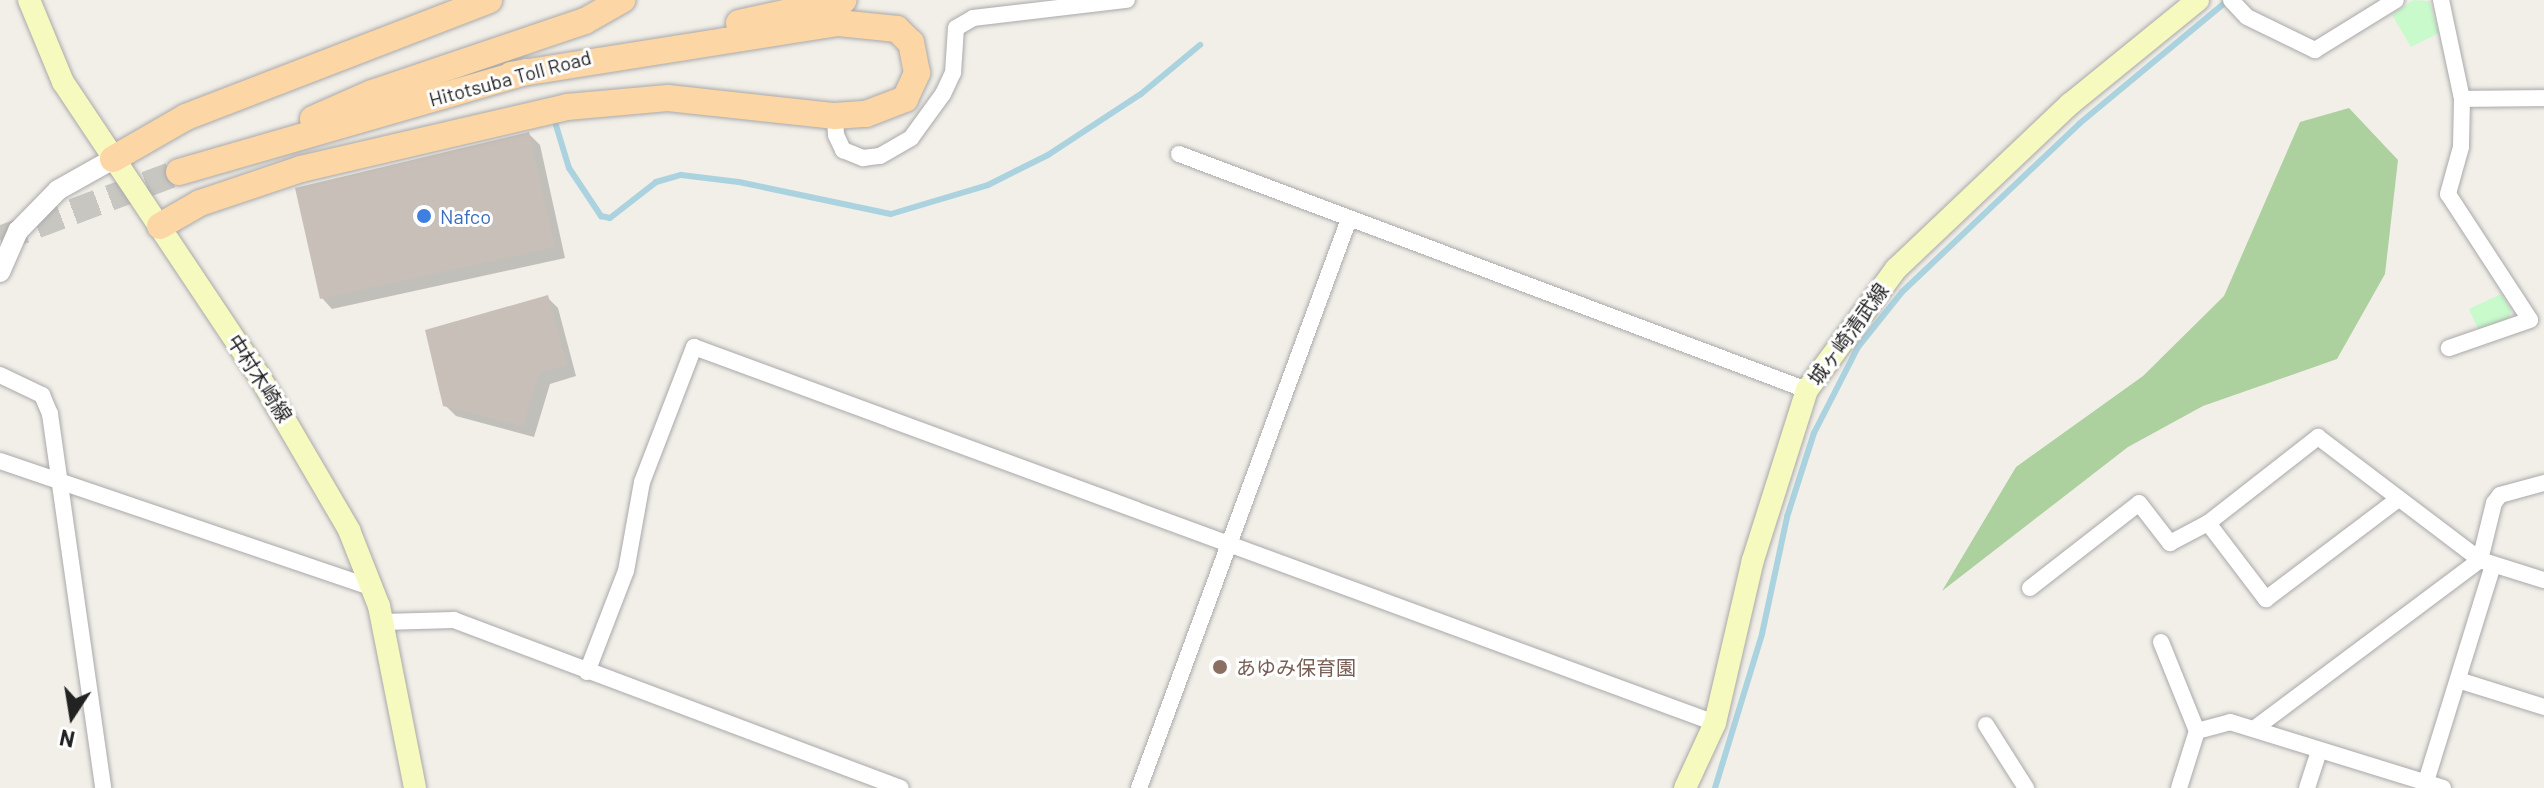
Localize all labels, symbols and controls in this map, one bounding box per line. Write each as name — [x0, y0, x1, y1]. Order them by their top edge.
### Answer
street label: Hitotsuba Toll Road — [426, 45, 594, 111]
place label: Nafco — [440, 204, 491, 228]
marker: Nafco — [415, 207, 433, 225]
street label: 城ヶ崎清武線 — [1803, 278, 1893, 390]
street label: 中村木崎線 — [223, 330, 297, 426]
place label: あゆみ保育園 — [1236, 655, 1356, 679]
marker: あゆみ保育園 — [1211, 658, 1229, 676]
north arrow — [32, 676, 112, 756]
text: N — [57, 725, 77, 754]

